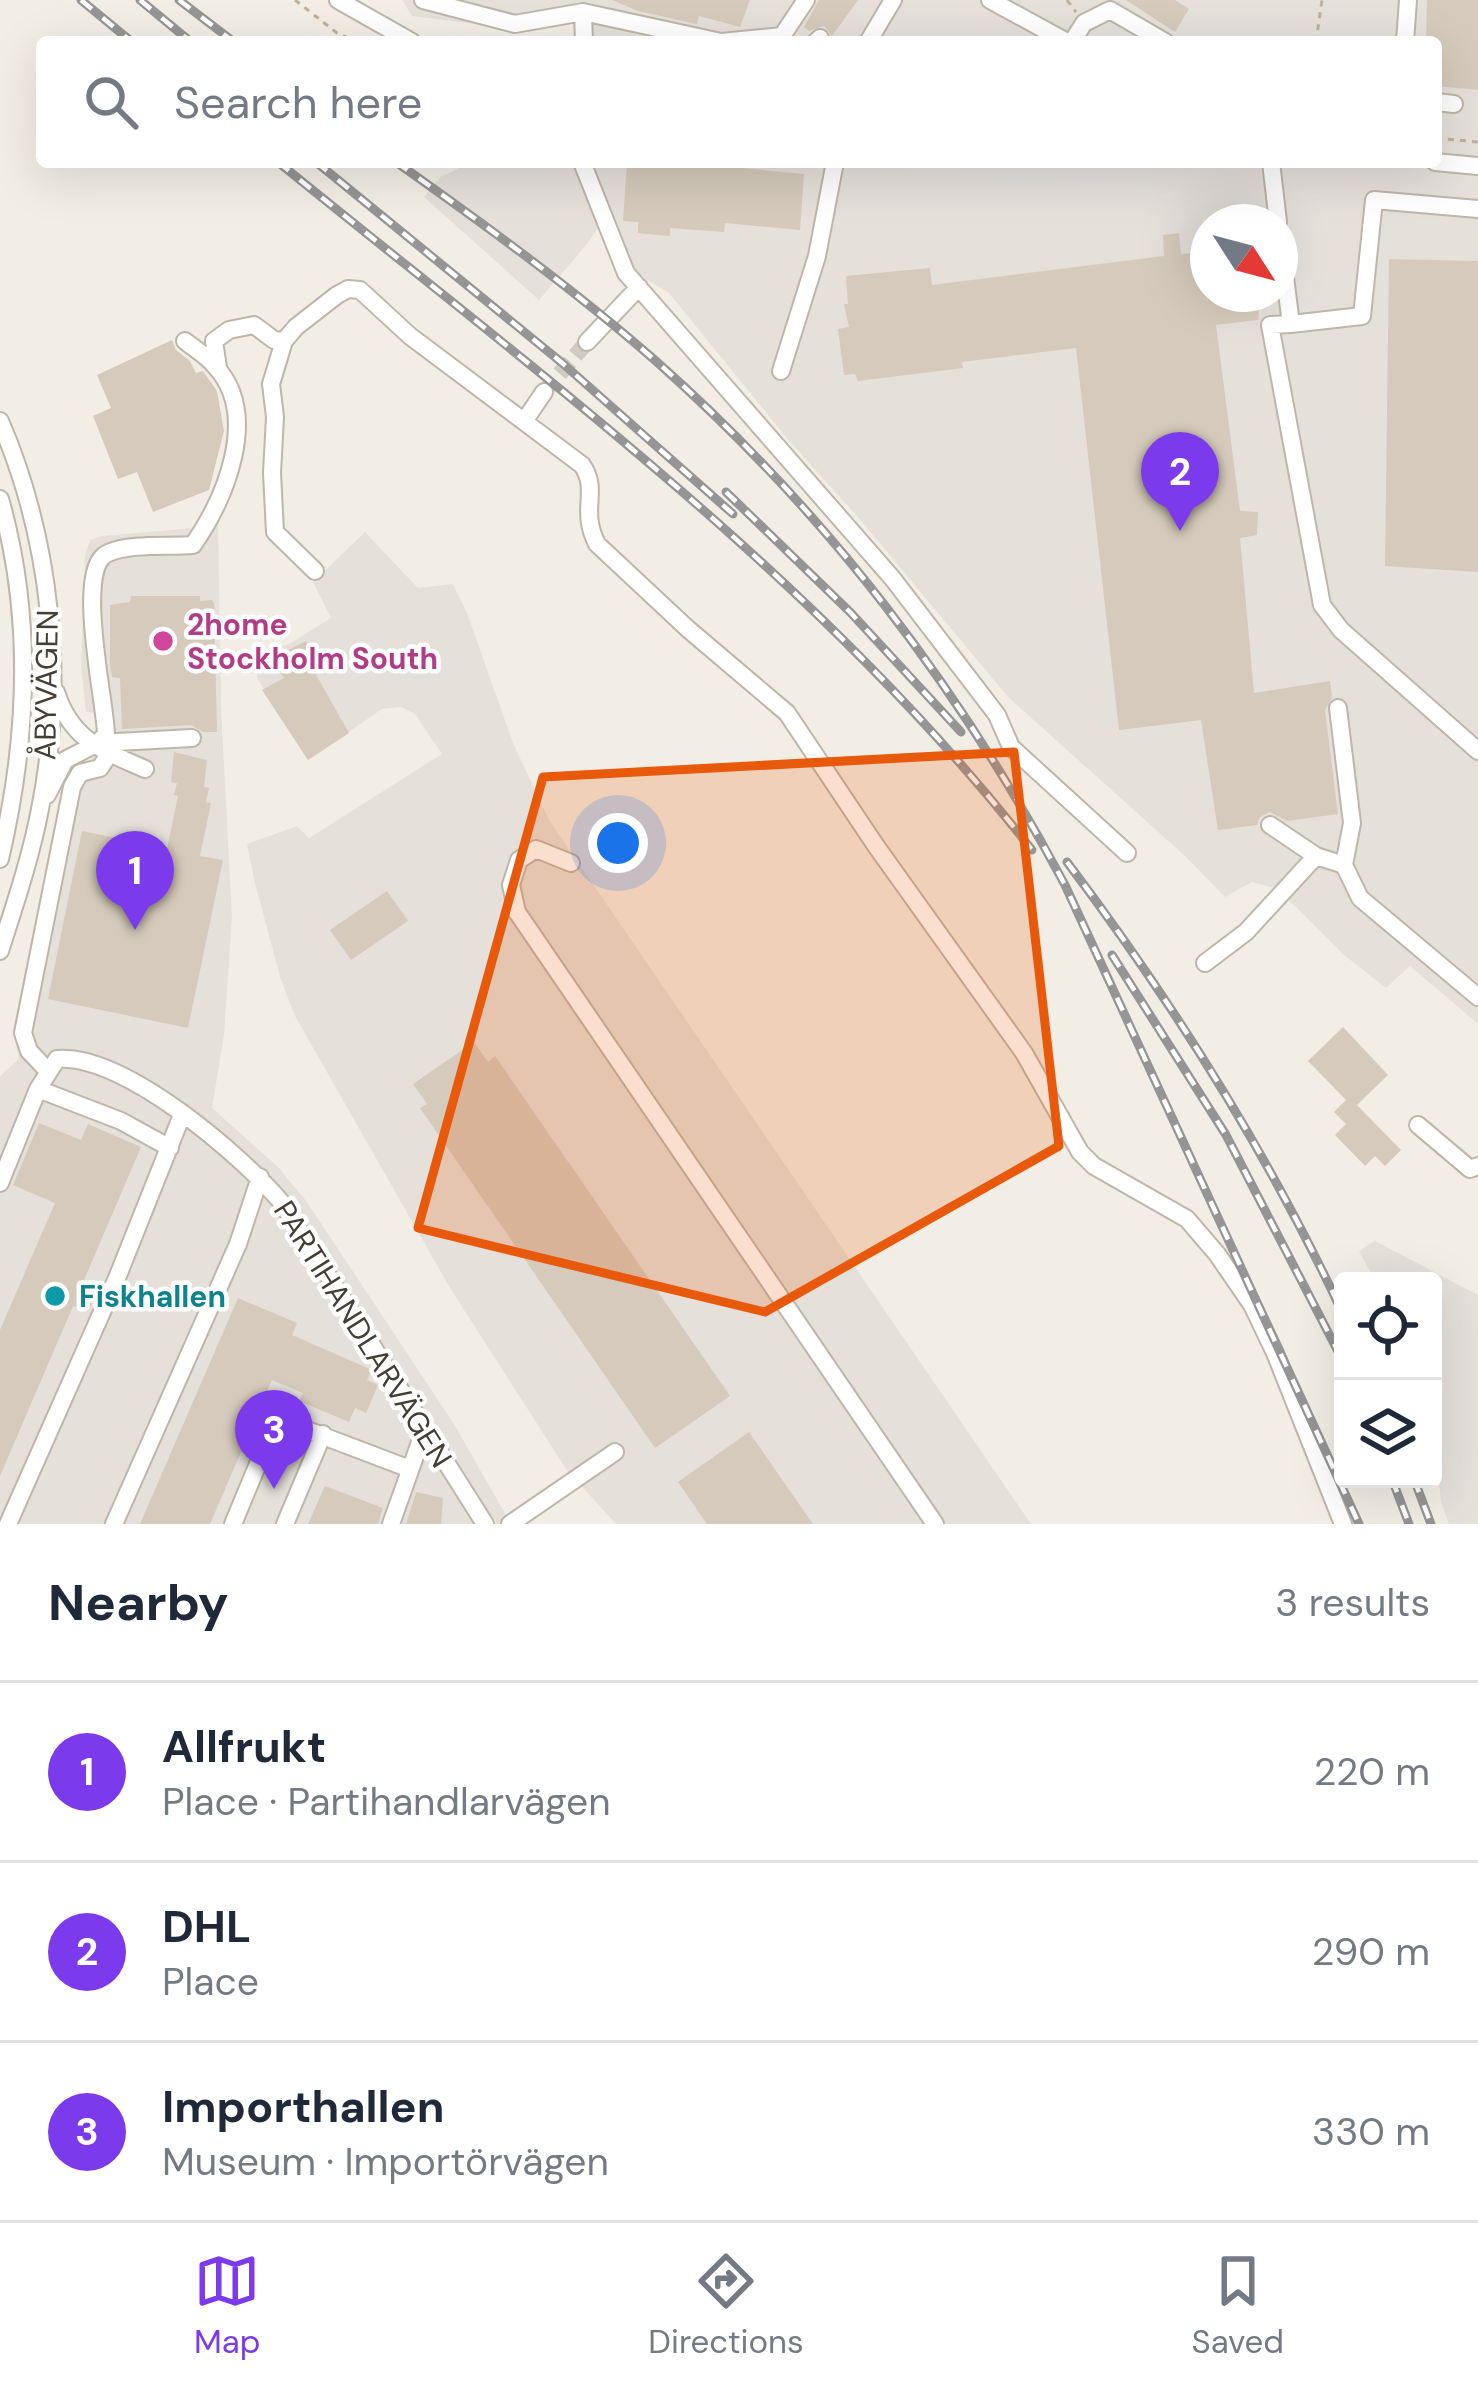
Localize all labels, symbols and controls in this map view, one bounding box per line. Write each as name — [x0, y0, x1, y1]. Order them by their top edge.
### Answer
search box — [36, 36, 1442, 168]
icon: search — [78, 69, 144, 135]
text: Search here — [174, 73, 422, 132]
north arrow — [1190, 204, 1298, 312]
pin: 2 — [1141, 432, 1219, 531]
place label: 2home Stockholm South — [187, 605, 438, 678]
street label: ÅBYVÄGEN — [24, 609, 67, 761]
marker: 2home Stockholm South — [150, 628, 176, 654]
your location — [588, 813, 648, 873]
pin: 1 — [96, 831, 174, 930]
street label: PARTIHANDLARVÄGEN — [265, 1193, 461, 1475]
map controls — [1334, 1272, 1442, 1488]
button: locate — [1334, 1272, 1442, 1380]
place label: Fiskhallen — [79, 1277, 226, 1316]
marker: Fiskhallen — [42, 1283, 68, 1309]
button: layers — [1334, 1380, 1442, 1488]
pin: 3 — [235, 1390, 313, 1489]
text: Nearby — [48, 1569, 229, 1636]
text: 3 results — [1275, 1577, 1430, 1628]
text: Allfrukt — [162, 1717, 326, 1776]
text: 1 — [80, 1746, 94, 1797]
text: 220 m — [1314, 1746, 1430, 1797]
text: Place · Partihandlarvägen — [162, 1776, 611, 1827]
text: DHL — [162, 1897, 251, 1956]
text: 2 — [76, 1926, 98, 1977]
text: 290 m — [1312, 1926, 1430, 1977]
text: Place — [162, 1956, 259, 2007]
text: Importhallen — [162, 2077, 444, 2136]
text: 3 — [75, 2106, 99, 2157]
text: 330 m — [1312, 2106, 1430, 2157]
text: Museum · Importörvägen — [162, 2136, 609, 2187]
tab: Map — [194, 2248, 260, 2363]
tab: Directions — [648, 2248, 804, 2363]
tab: Saved — [1192, 2248, 1284, 2363]

